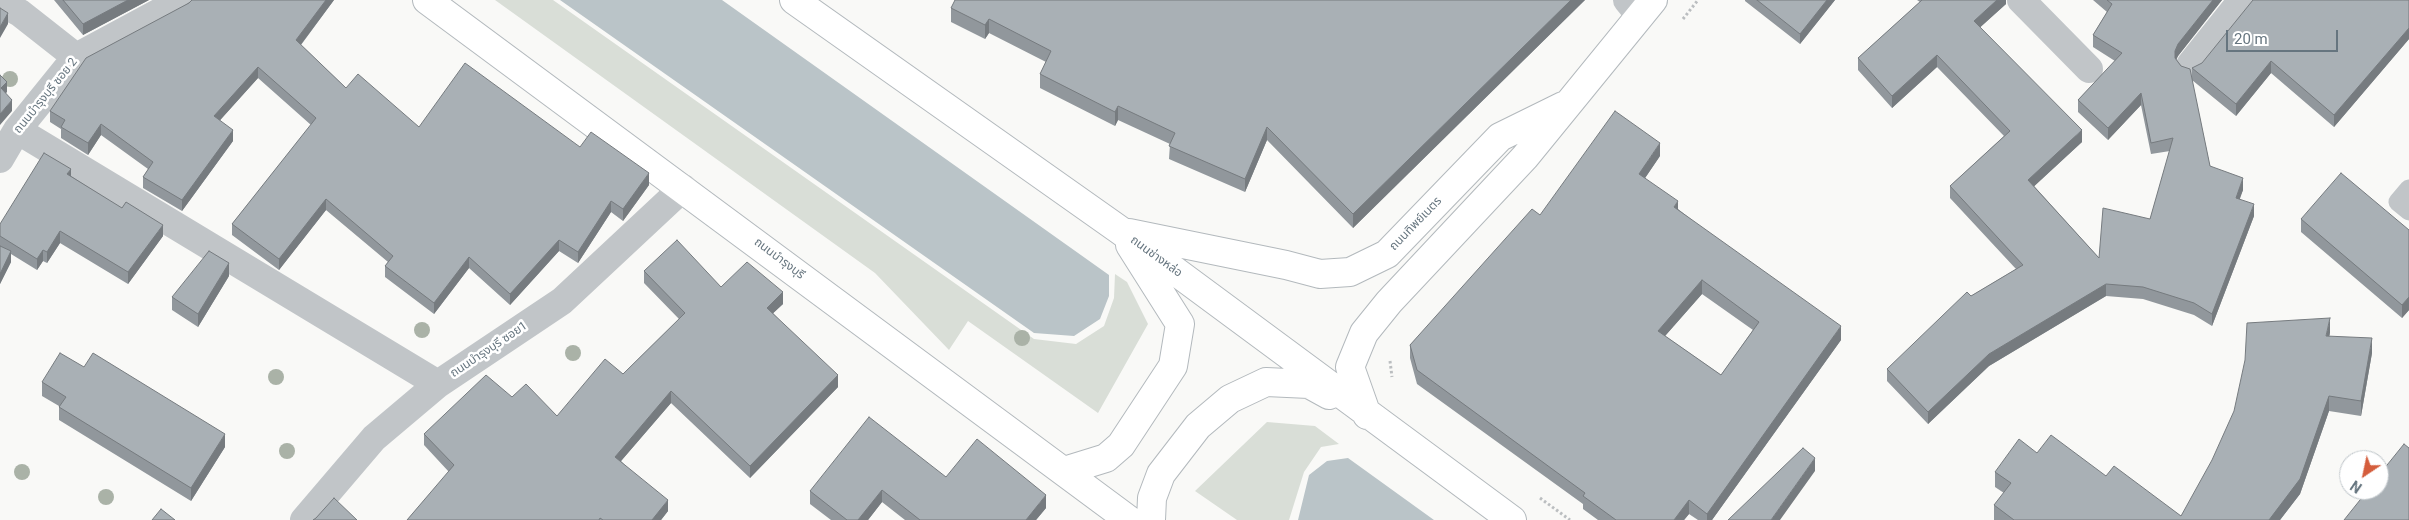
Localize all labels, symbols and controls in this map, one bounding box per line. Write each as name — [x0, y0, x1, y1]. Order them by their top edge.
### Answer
scale bar — [2229, 20, 2342, 52]
text: 20 m — [2234, 30, 2268, 48]
street label: ถนนบำรุงบุรี ซอย 2 — [11, 55, 81, 137]
street label: ถนนทิพย์เนตร — [1387, 194, 1445, 254]
street label: ถนนช่างหล่อ — [1127, 233, 1185, 281]
street label: ถนนบำรุงบุรี — [751, 235, 807, 283]
street label: ถนนบำรุงบุรี ซอย1 — [448, 319, 530, 381]
north arrow — [2339, 450, 2389, 500]
text: N — [2348, 477, 2365, 496]

